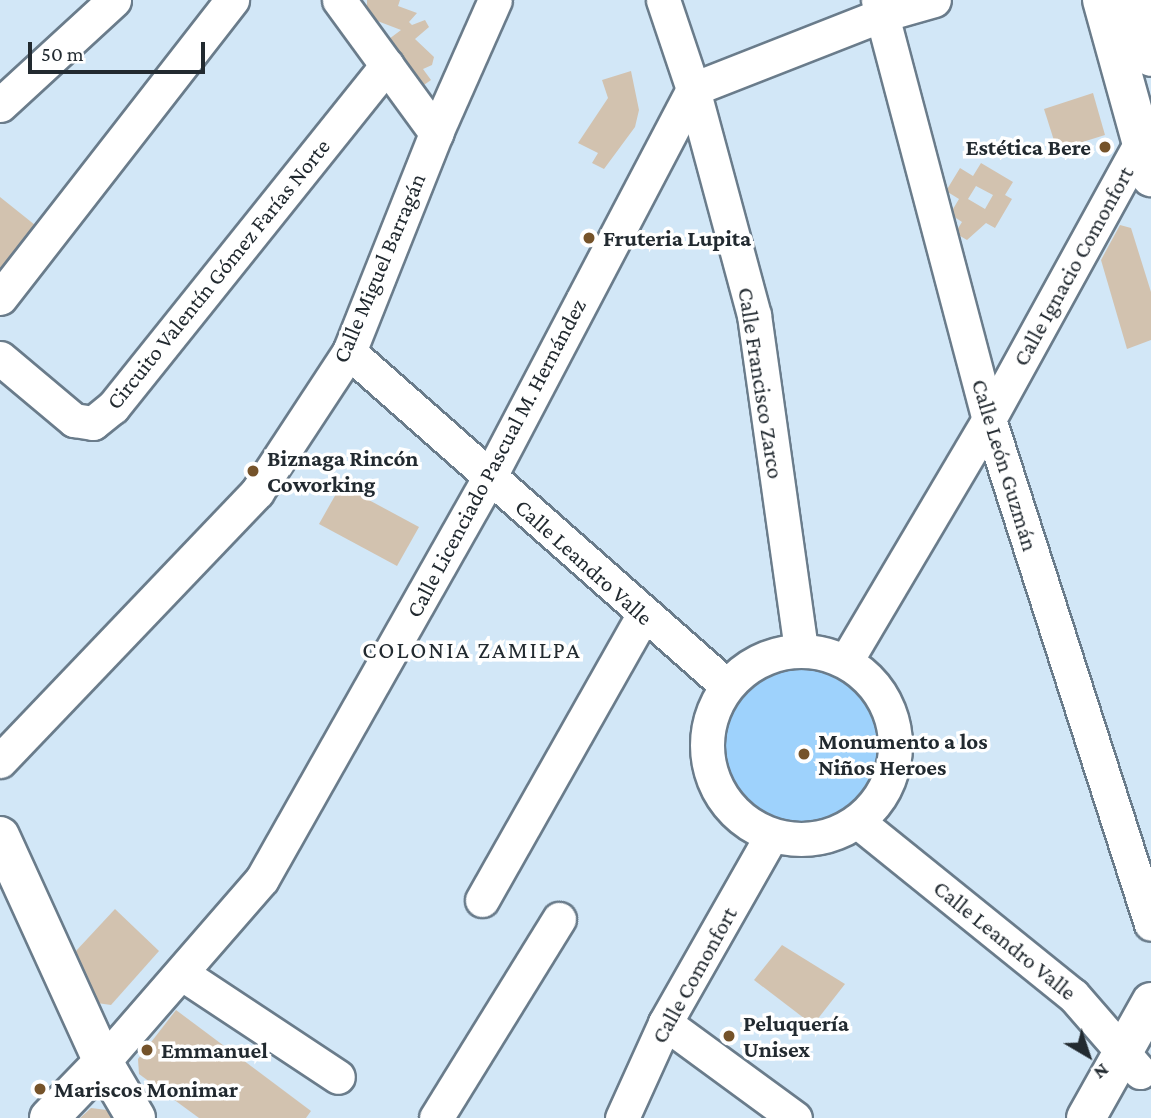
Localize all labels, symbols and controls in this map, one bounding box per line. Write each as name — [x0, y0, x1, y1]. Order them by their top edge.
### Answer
scale bar — [32, 28, 208, 72]
text: 50 m — [41, 42, 84, 66]
street label: Circuito Valentín Gómez Farías Norte — [100, 133, 336, 415]
place label: Estética Bere — [965, 133, 1091, 161]
marker: Estética Bere — [1097, 139, 1113, 155]
street label: Calle Ignacio Comonfort — [1007, 161, 1139, 371]
street label: Calle Miguel Barragán — [327, 169, 431, 367]
place label: Fruteria Lupita — [603, 224, 751, 252]
marker: Fruteria Lupita — [581, 230, 597, 246]
street label: Calle Francisco Zarco — [732, 285, 790, 481]
street label: Calle Licenciado Pascual M. Hernández — [400, 294, 592, 622]
street label: Calle León Guzmán — [966, 376, 1044, 554]
place label: Biznaga Rincón Coworking — [267, 444, 419, 498]
marker: Biznaga Rincón Coworking — [245, 463, 261, 479]
street label: Calle Leandro Valle — [510, 493, 658, 631]
district label: COLONIA ZAMILPA — [364, 636, 580, 664]
place label: Monumento a los Niños Heroes — [818, 727, 988, 781]
marker: Monumento a los Niños Heroes — [796, 746, 812, 762]
street label: Calle Leandro Valle — [928, 874, 1082, 1006]
street label: Calle Comonfort — [645, 902, 743, 1048]
place label: Peluquería Unisex — [743, 1009, 849, 1063]
north arrow — [1053, 1020, 1123, 1090]
marker: Peluquería Unisex — [721, 1028, 737, 1044]
place label: Emmanuel — [161, 1036, 268, 1064]
marker: Emmanuel — [139, 1042, 155, 1058]
text: N — [1090, 1059, 1113, 1084]
place label: Mariscos Monimar — [54, 1075, 238, 1103]
marker: Mariscos Monimar — [32, 1081, 48, 1097]

